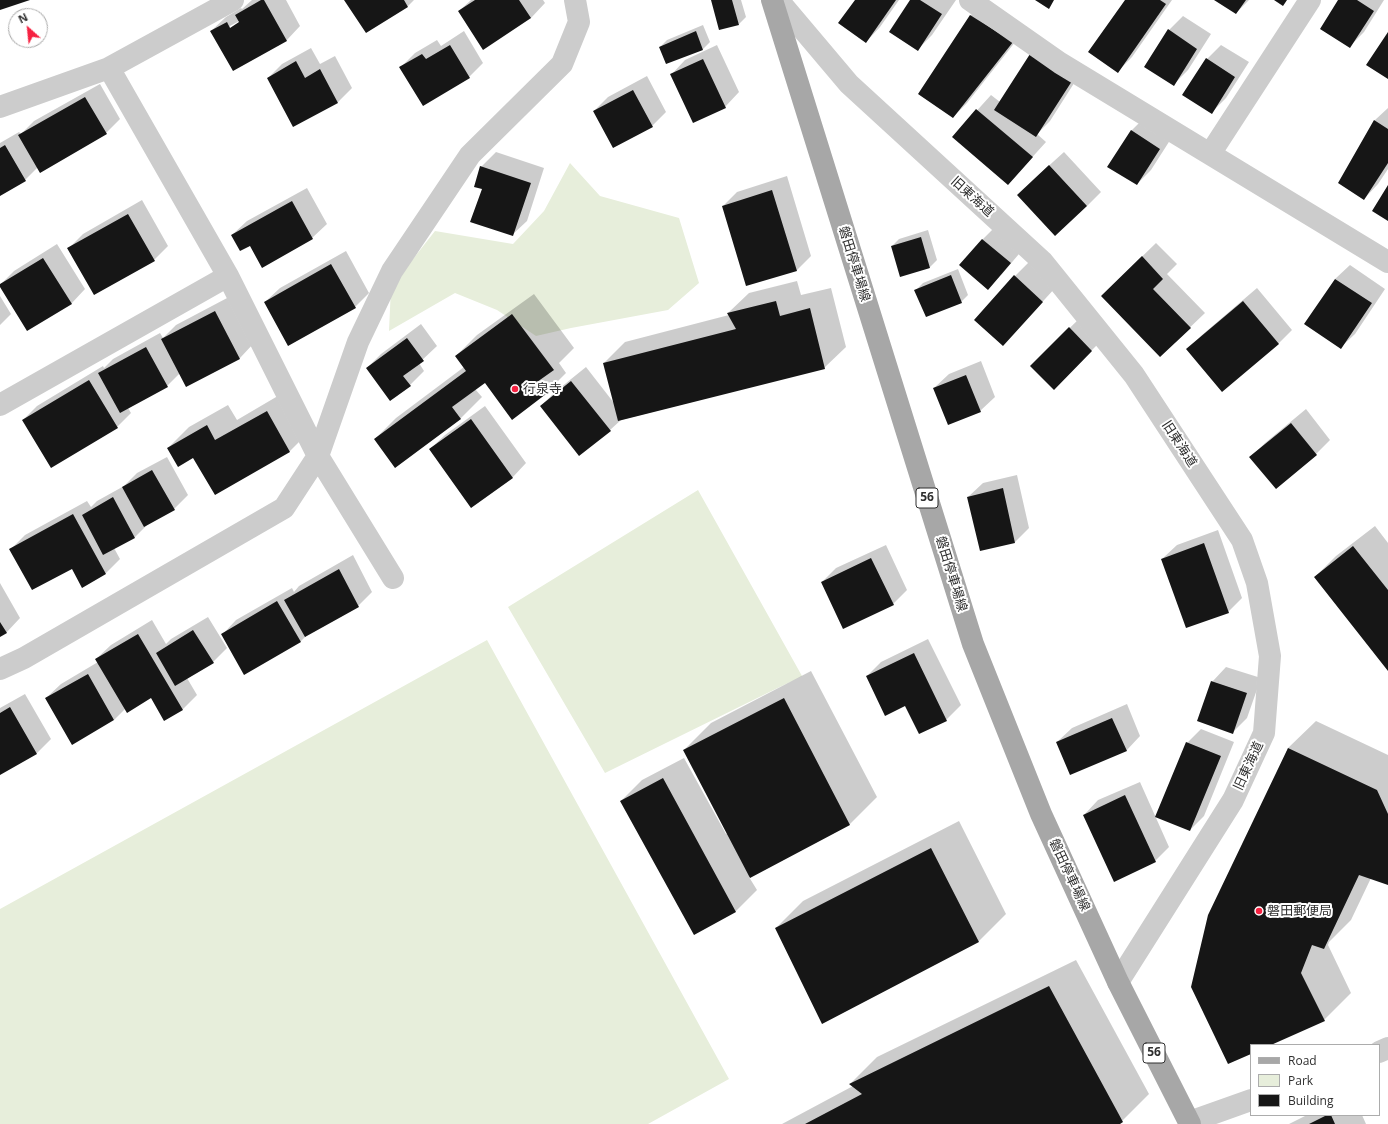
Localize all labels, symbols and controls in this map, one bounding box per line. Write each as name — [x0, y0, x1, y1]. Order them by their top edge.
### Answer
north arrow — [8, 8, 48, 48]
text: N — [15, 9, 30, 26]
street label: 旧東海道 — [947, 174, 997, 220]
street label: 磐田停車場線 — [835, 224, 873, 304]
place label: 行泉寺 — [523, 381, 562, 397]
marker: 行泉寺 — [510, 384, 520, 394]
street label: 旧東海道 — [1158, 418, 1200, 470]
road number: 56 — [916, 488, 938, 508]
street label: 磐田停車場線 — [932, 534, 970, 614]
street label: 旧東海道 — [1231, 739, 1267, 793]
street label: 磐田停車場線 — [1045, 836, 1093, 914]
place label: 磐田郵便局 — [1267, 903, 1332, 919]
marker: 磐田郵便局 — [1254, 906, 1264, 916]
road number: 56 — [1143, 1043, 1165, 1063]
legend — [1250, 1044, 1380, 1116]
text: Road — [1288, 1052, 1317, 1069]
text: Park — [1288, 1072, 1313, 1089]
text: Building — [1288, 1092, 1333, 1109]

